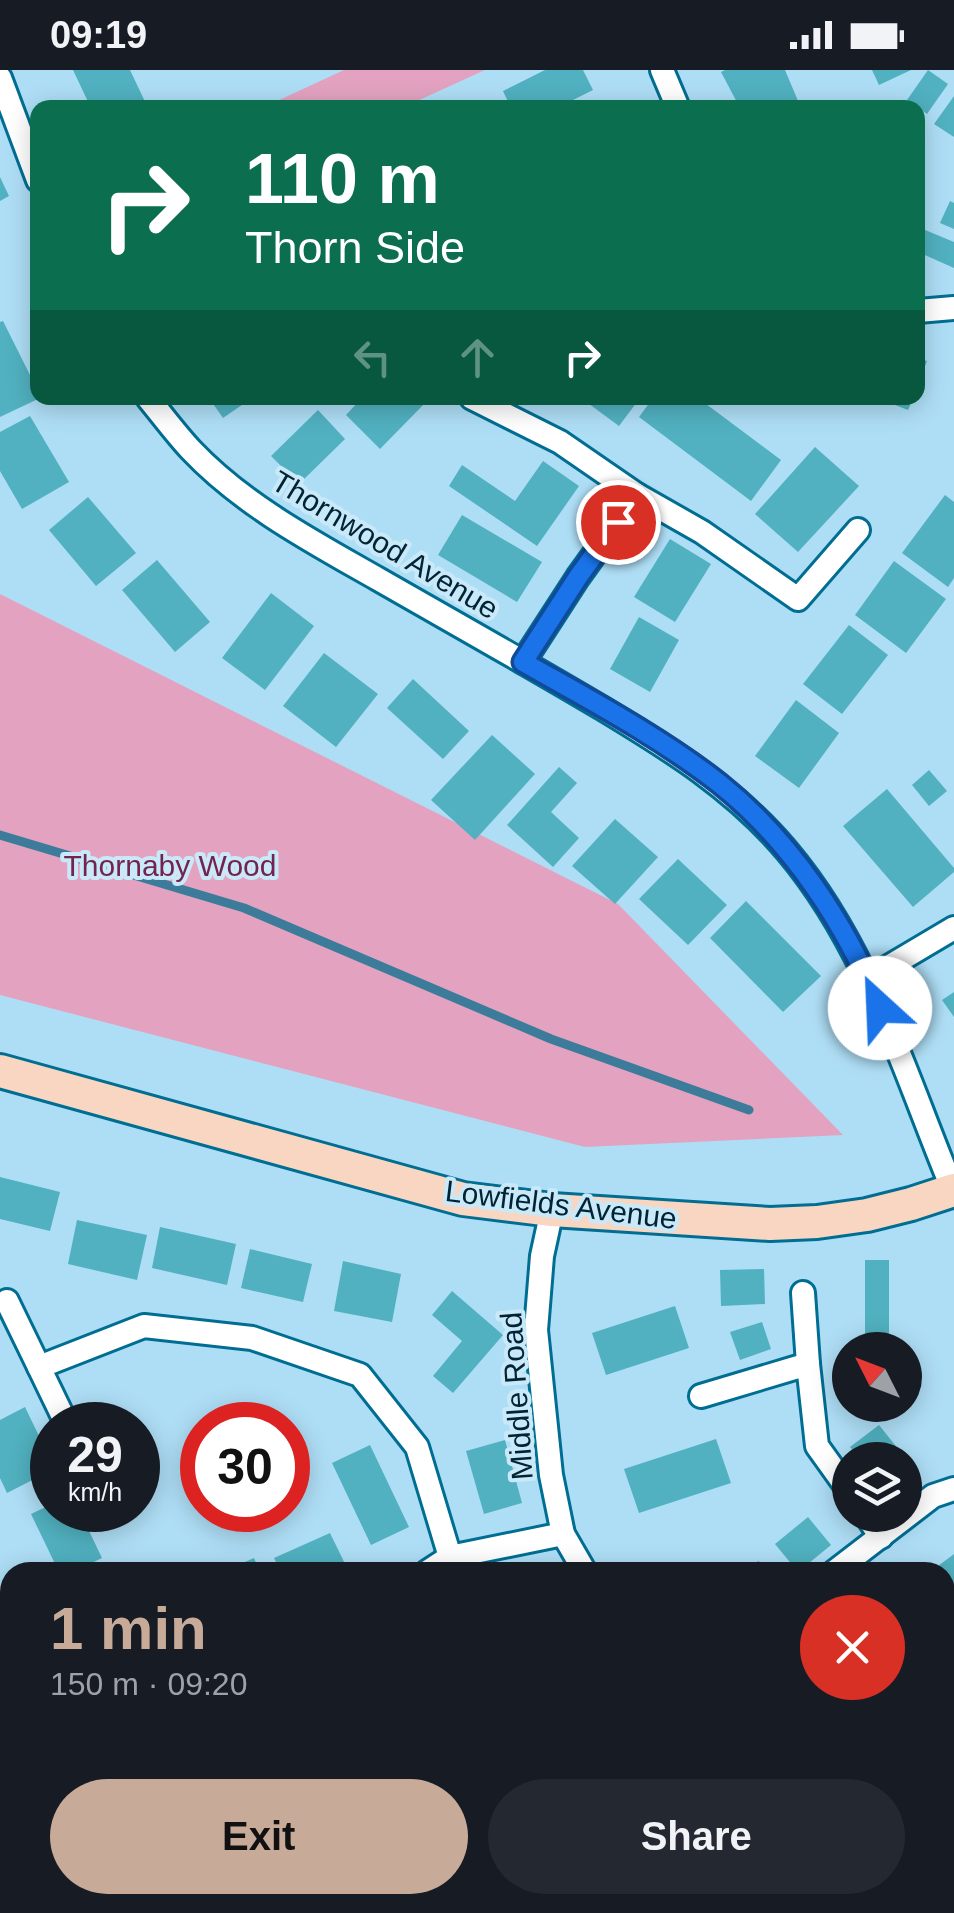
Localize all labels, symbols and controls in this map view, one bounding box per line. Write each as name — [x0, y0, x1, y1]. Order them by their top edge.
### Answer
text: 09:19 — [50, 14, 147, 56]
icon: right — [80, 140, 210, 270]
text: 110 m — [245, 140, 440, 218]
text: Thorn Side — [245, 222, 465, 273]
icon: left — [345, 330, 400, 385]
icon: ahead — [450, 330, 505, 385]
icon: right — [555, 330, 610, 385]
street label: Thornwood Avenue — [266, 464, 504, 625]
pin — [576, 480, 661, 565]
icon: arrive — [591, 495, 646, 550]
park label: Thornaby Wood — [64, 849, 276, 882]
position arrow — [828, 956, 932, 1060]
street label: Lowfields Avenue — [443, 1174, 679, 1235]
street label: Middle Road — [494, 1311, 539, 1481]
north arrow — [832, 1332, 922, 1422]
map controls — [832, 1332, 922, 1532]
speed limit sign: 30 — [180, 1402, 310, 1532]
text: 29 — [67, 1427, 123, 1483]
button: layers — [832, 1442, 922, 1532]
text: km/h — [68, 1478, 122, 1506]
text: 1 min — [50, 1595, 207, 1662]
button: close — [800, 1595, 905, 1700]
text: 150 m · 09:20 — [50, 1666, 247, 1702]
button: Exit — [50, 1779, 468, 1894]
button: Share — [488, 1779, 905, 1894]

